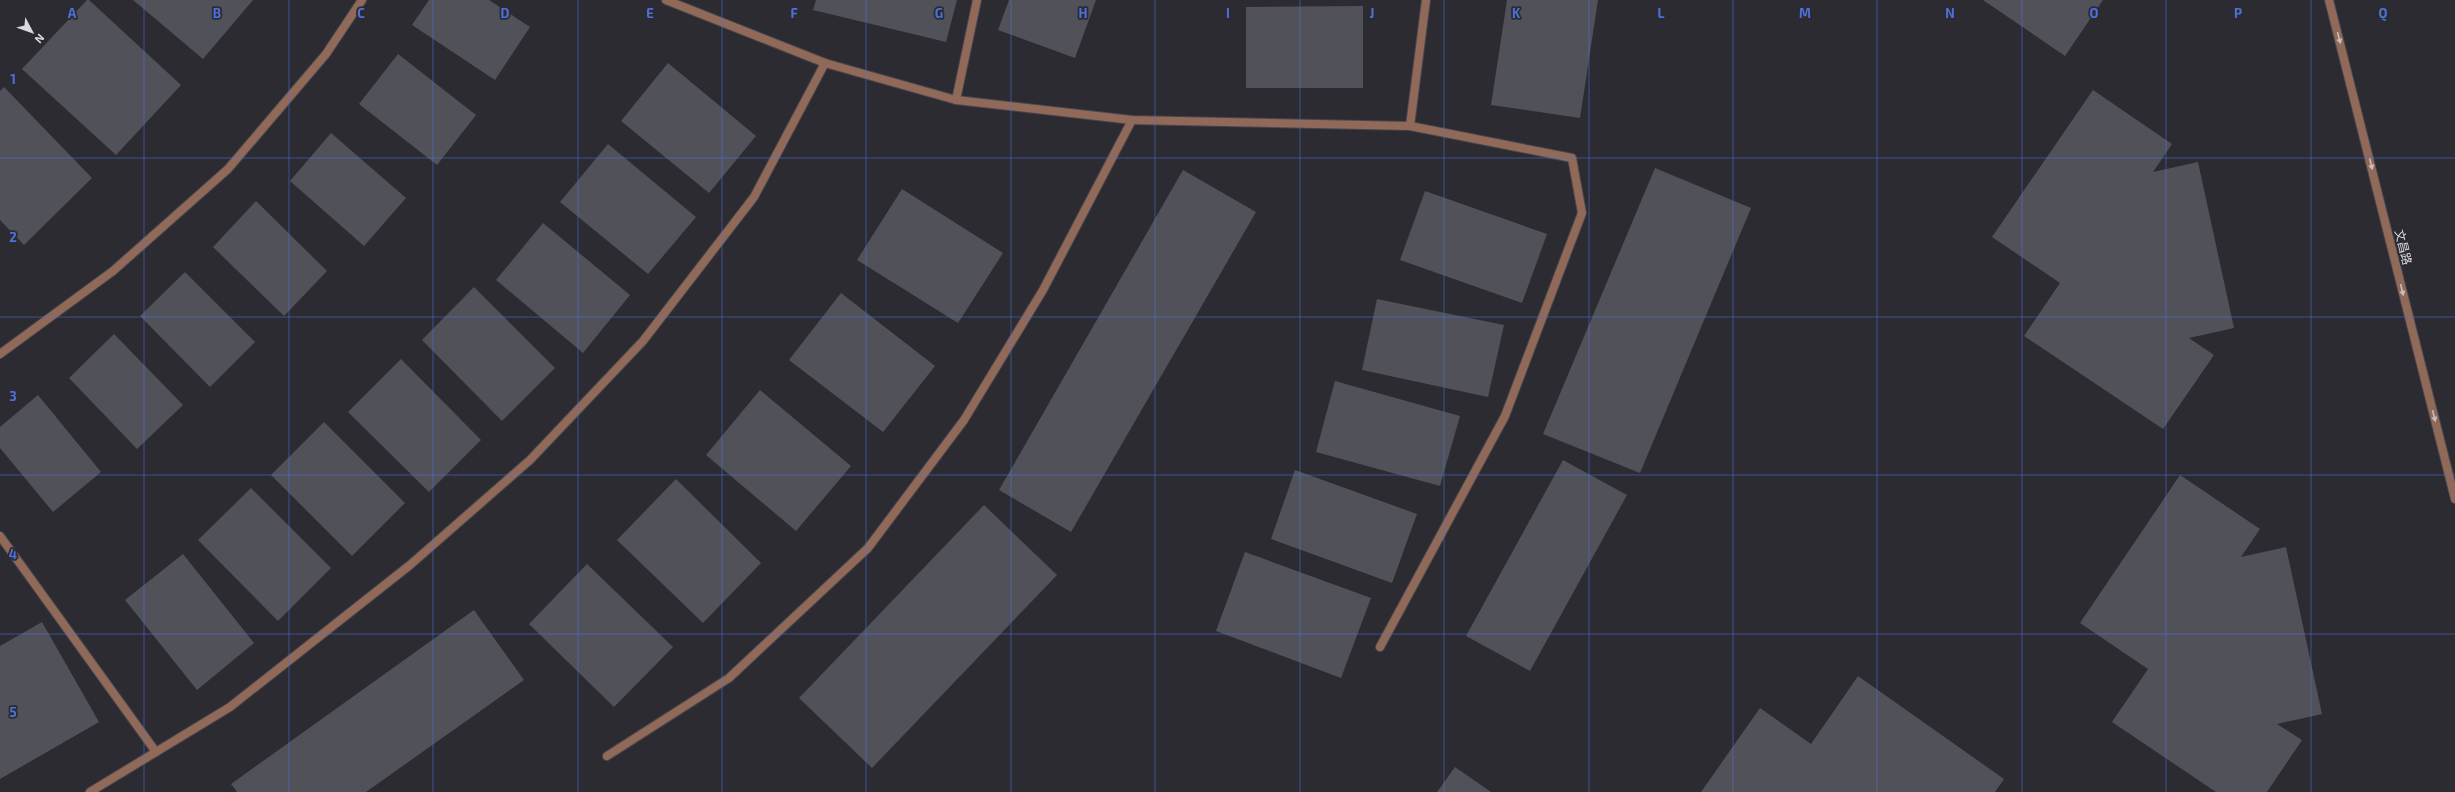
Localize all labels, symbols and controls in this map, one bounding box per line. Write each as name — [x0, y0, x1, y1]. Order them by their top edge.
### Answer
text: A — [68, 5, 77, 21]
text: B — [213, 5, 221, 21]
text: C — [357, 5, 365, 21]
text: D — [501, 5, 510, 21]
text: E — [646, 5, 654, 21]
text: F — [790, 5, 798, 21]
text: G — [935, 5, 943, 21]
text: H — [1079, 5, 1088, 21]
text: I — [1226, 5, 1230, 21]
text: J — [1370, 5, 1374, 21]
text: K — [1512, 5, 1521, 21]
text: L — [1658, 5, 1665, 21]
text: M — [1799, 5, 1811, 21]
text: N — [1945, 5, 1955, 21]
text: O — [2090, 5, 2099, 21]
text: P — [2234, 5, 2242, 21]
text: Q — [2379, 5, 2388, 22]
north arrow — [12, 12, 52, 52]
text: N — [32, 32, 47, 46]
one-way arrow — [2336, 32, 2342, 44]
text: 1 — [10, 71, 16, 87]
one-way arrow — [2368, 158, 2374, 170]
street label: 文昌路 — [2393, 228, 2415, 266]
text: 2 — [9, 229, 17, 245]
one-way arrow — [2400, 284, 2406, 296]
text: 3 — [9, 388, 17, 404]
one-way arrow — [2431, 410, 2437, 422]
text: 4 — [9, 546, 17, 562]
text: 5 — [9, 704, 17, 720]

